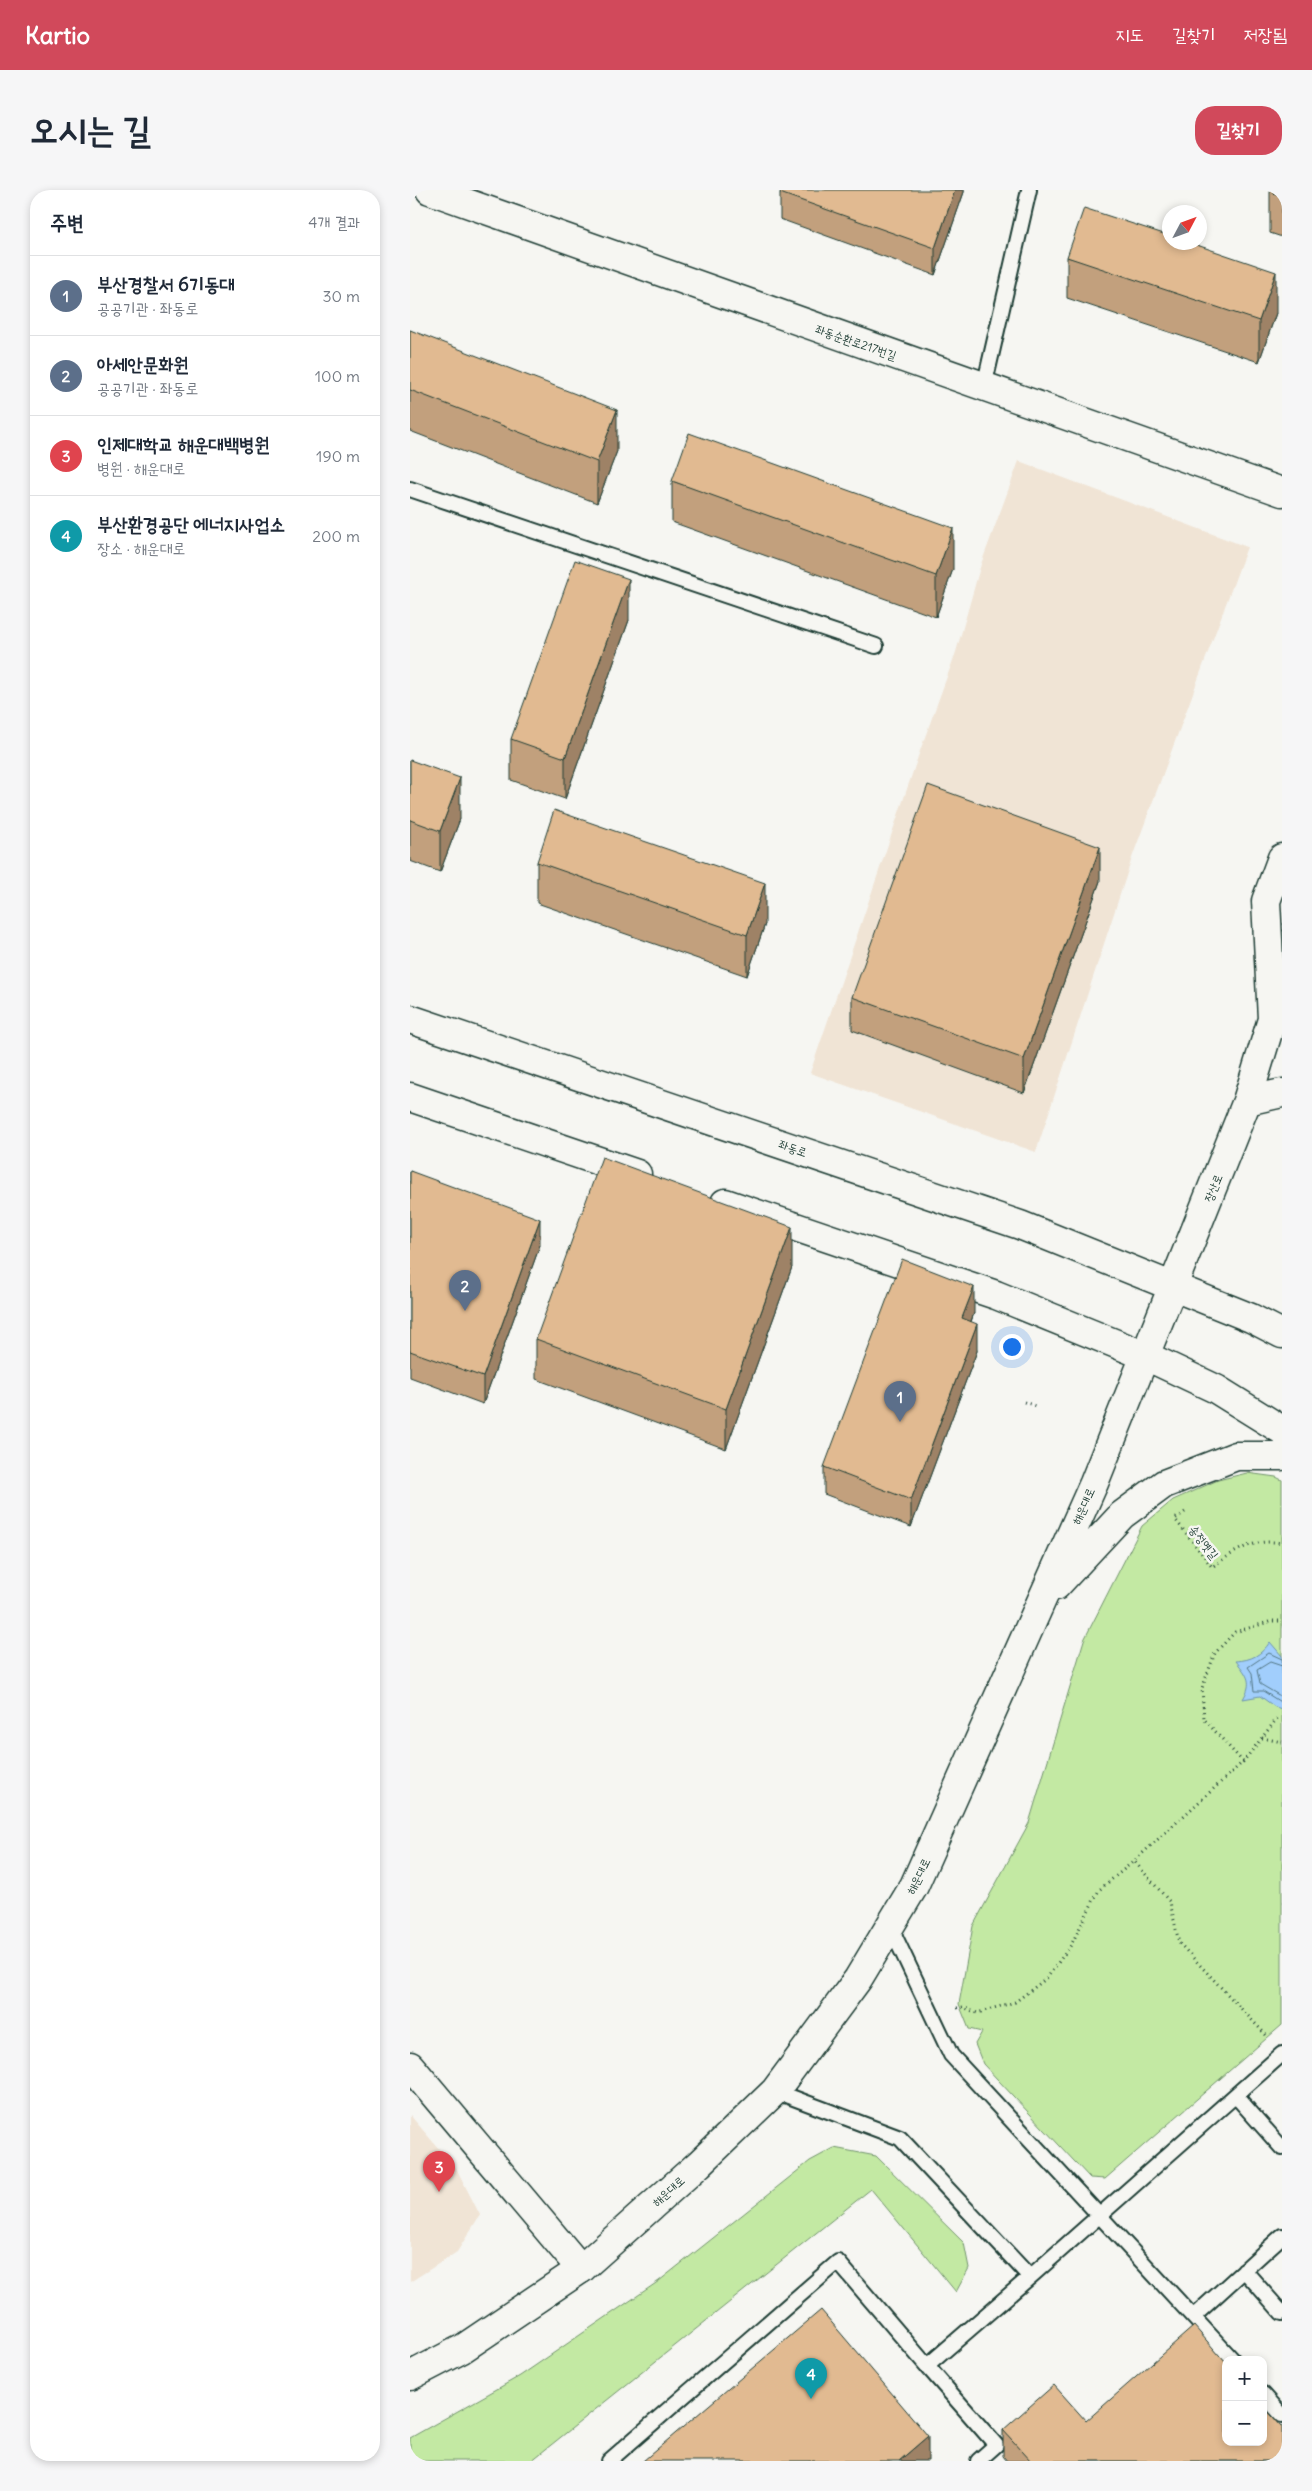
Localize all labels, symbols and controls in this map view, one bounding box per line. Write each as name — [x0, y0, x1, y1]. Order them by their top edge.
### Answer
text: Kartio — [25, 20, 90, 50]
text: 지도 — [1115, 23, 1144, 46]
text: 길찾기 — [1172, 23, 1216, 46]
text: 저장됨 — [1244, 23, 1287, 46]
button: 길찾기 — [1195, 106, 1282, 155]
text: 오시는 길 — [30, 107, 151, 151]
north arrow — [1162, 205, 1207, 250]
text: 주변 — [50, 209, 84, 236]
text: 4개 결과 — [308, 212, 360, 232]
text: 부산경찰서 6기동대 — [97, 272, 235, 296]
text: 1 — [63, 286, 69, 306]
text: 30 m — [323, 286, 360, 306]
text: 공공기관 · 좌동로 — [97, 298, 198, 318]
street label: 좌동순환로217번길 — [813, 321, 899, 363]
text: 아세안문화원 — [97, 352, 189, 376]
text: 2 — [62, 366, 70, 386]
text: 100 m — [315, 366, 360, 386]
text: 공공기관 · 좌동로 — [97, 378, 198, 398]
text: 인제대학교 해운대백병원 — [97, 432, 270, 456]
text: 3 — [61, 446, 71, 466]
text: 190 m — [316, 446, 360, 466]
text: 병원 · 해운대로 — [97, 458, 185, 478]
text: 부산환경공단 에너지사업소 — [97, 512, 285, 536]
text: 4 — [61, 526, 71, 546]
text: 200 m — [312, 526, 360, 546]
text: 장소 · 해운대로 — [97, 538, 185, 558]
street label: 좌동로 — [777, 1136, 809, 1160]
street label: 장산로 — [1201, 1172, 1225, 1204]
pin: 2 — [449, 1270, 481, 1311]
your location — [999, 1334, 1025, 1360]
pin: 1 — [884, 1381, 916, 1422]
street label: 해운대로 — [1068, 1485, 1098, 1527]
street label: 송정옛길 — [1186, 1522, 1222, 1562]
street label: 해운대로 — [903, 1855, 933, 1897]
pin: 3 — [423, 2151, 455, 2192]
street label: 해운대로 — [649, 2173, 687, 2209]
map controls — [1222, 2356, 1267, 2446]
button: + — [1222, 2356, 1267, 2401]
pin: 4 — [795, 2358, 827, 2399]
button: − — [1222, 2401, 1267, 2446]

